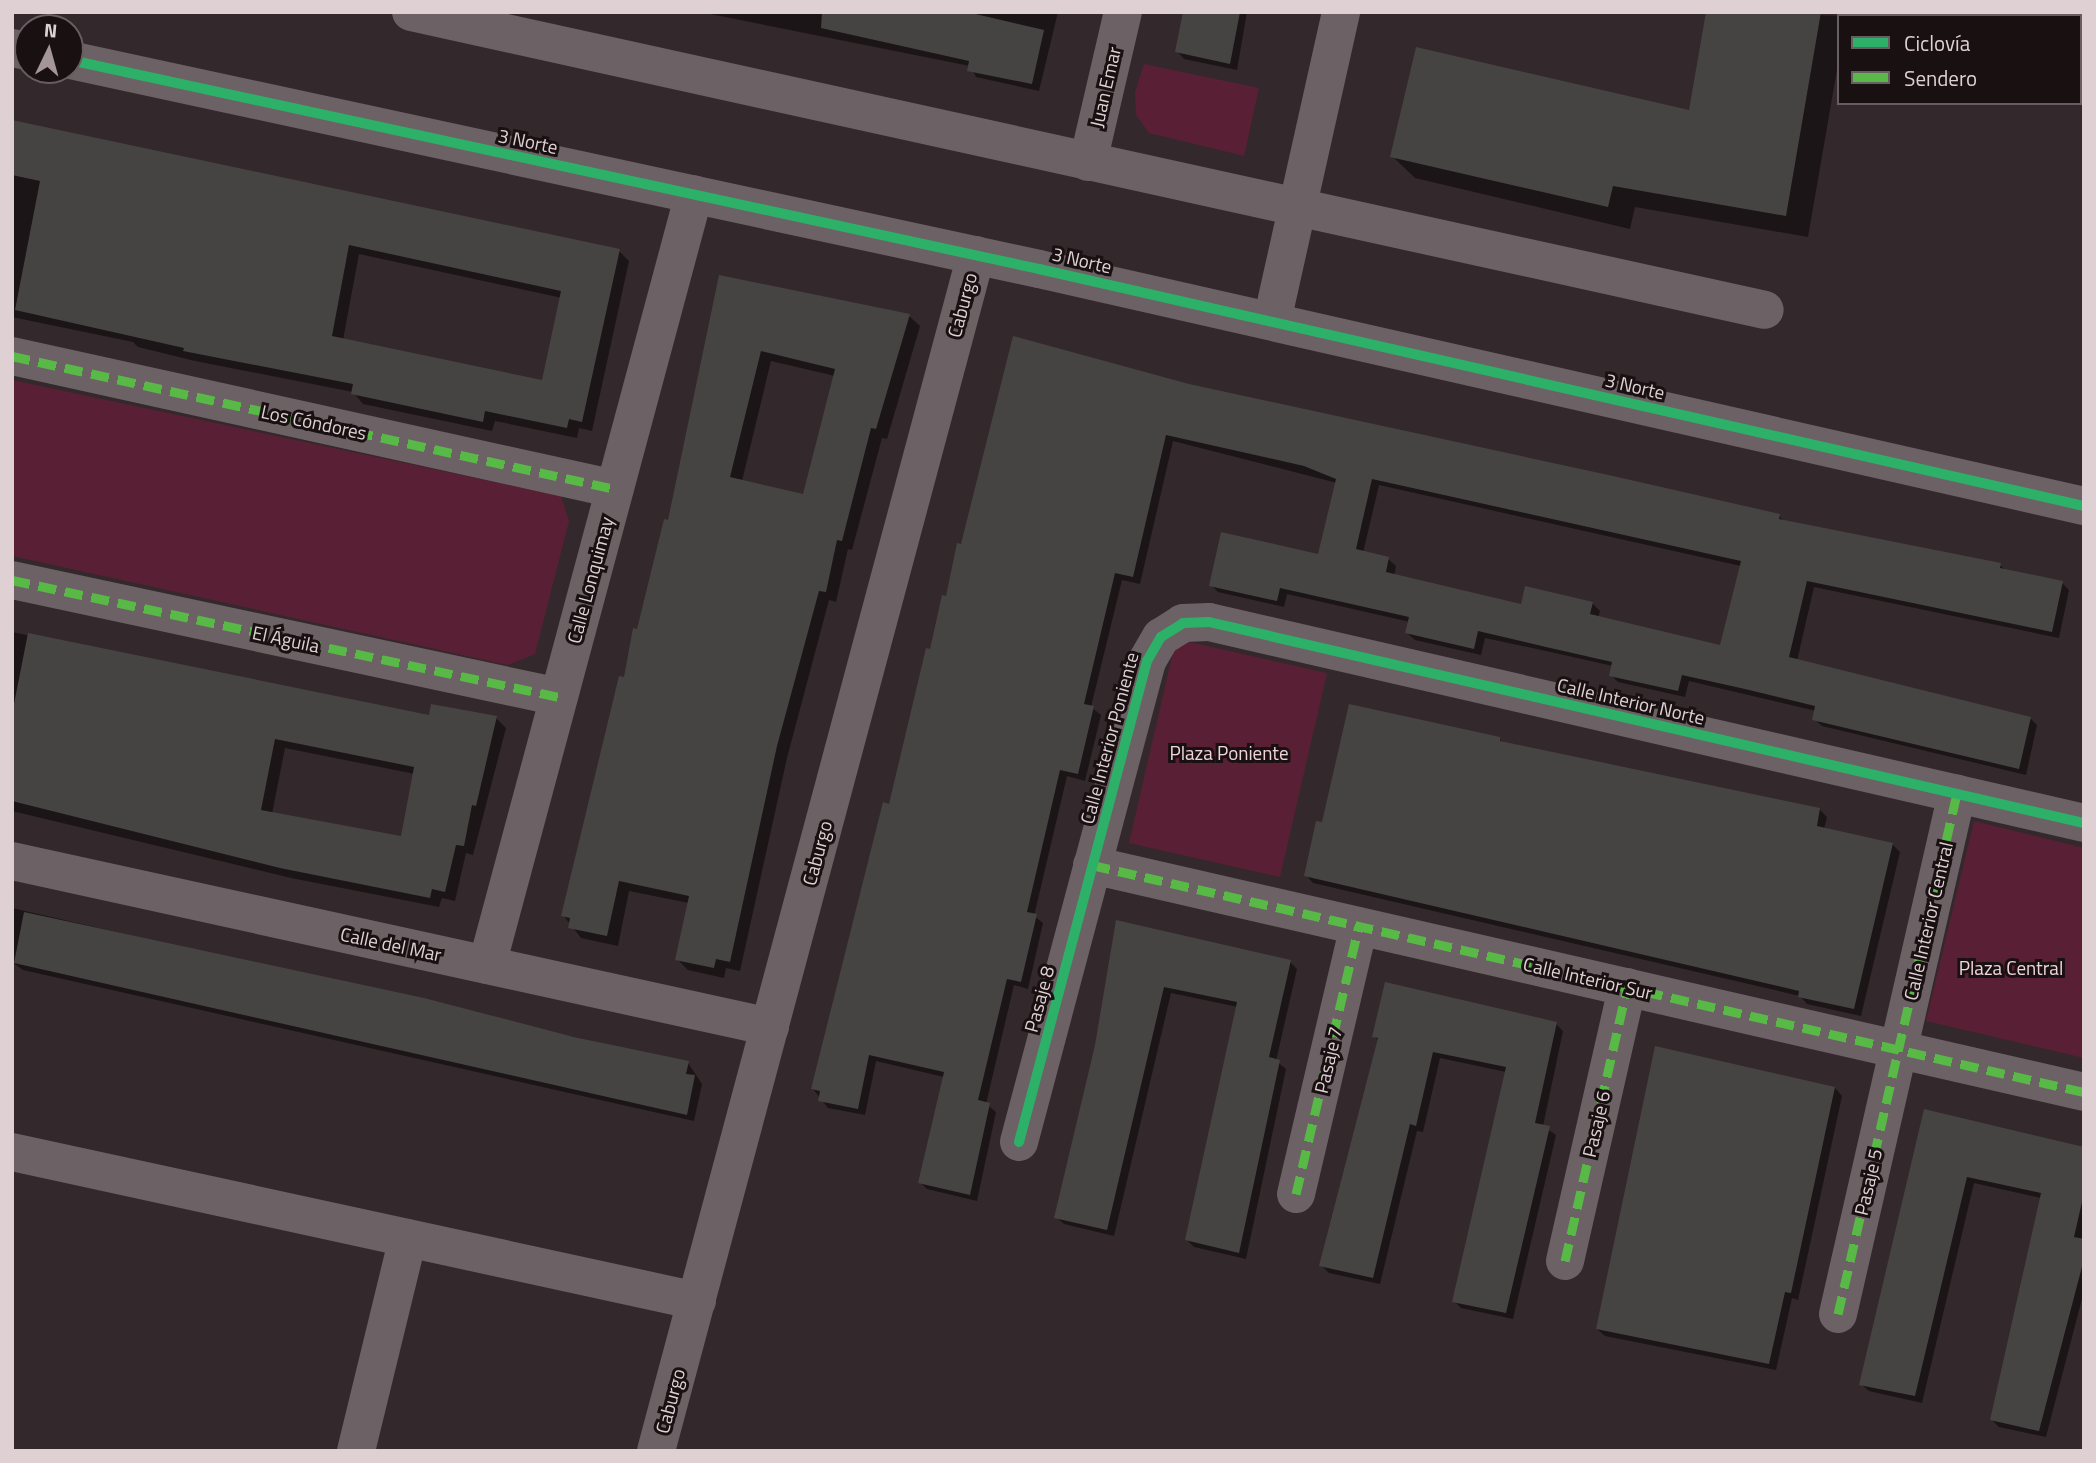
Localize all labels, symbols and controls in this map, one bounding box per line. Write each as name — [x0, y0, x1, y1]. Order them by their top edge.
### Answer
north arrow — [14, 14, 84, 84]
legend — [1837, 14, 2082, 105]
text: N — [43, 15, 59, 45]
text: Ciclovía — [1904, 27, 1970, 59]
street label: Juan Emar — [1085, 45, 1125, 129]
text: Sendero — [1904, 62, 1977, 94]
street label: 3 Norte — [496, 124, 560, 158]
street label: 3 Norte — [1050, 242, 1114, 278]
street label: Caburgo — [942, 270, 982, 340]
street label: 3 Norte — [1603, 368, 1667, 404]
street label: Los Cóndores — [259, 400, 369, 444]
street label: Calle Lonquimay — [562, 514, 618, 646]
street label: El Águila — [250, 621, 322, 657]
street label: Calle Interior Poniente — [1075, 650, 1143, 826]
street label: Calle Interior Norte — [1555, 673, 1707, 729]
park label: Plaza Poniente — [1169, 742, 1289, 764]
street label: Caburgo — [797, 818, 837, 888]
street label: Calle Interior Central — [1899, 839, 1957, 1003]
street label: Calle del Mar — [338, 922, 444, 966]
street label: Calle Interior Sur — [1521, 952, 1655, 1004]
park label: Plaza Central — [1959, 957, 2063, 979]
street label: Pasaje 8 — [1019, 963, 1059, 1035]
street label: Pasaje 7 — [1309, 1024, 1347, 1096]
street label: Pasaje 6 — [1577, 1088, 1615, 1160]
street label: Pasaje 5 — [1849, 1146, 1887, 1218]
street label: Caburgo — [650, 1366, 690, 1436]

